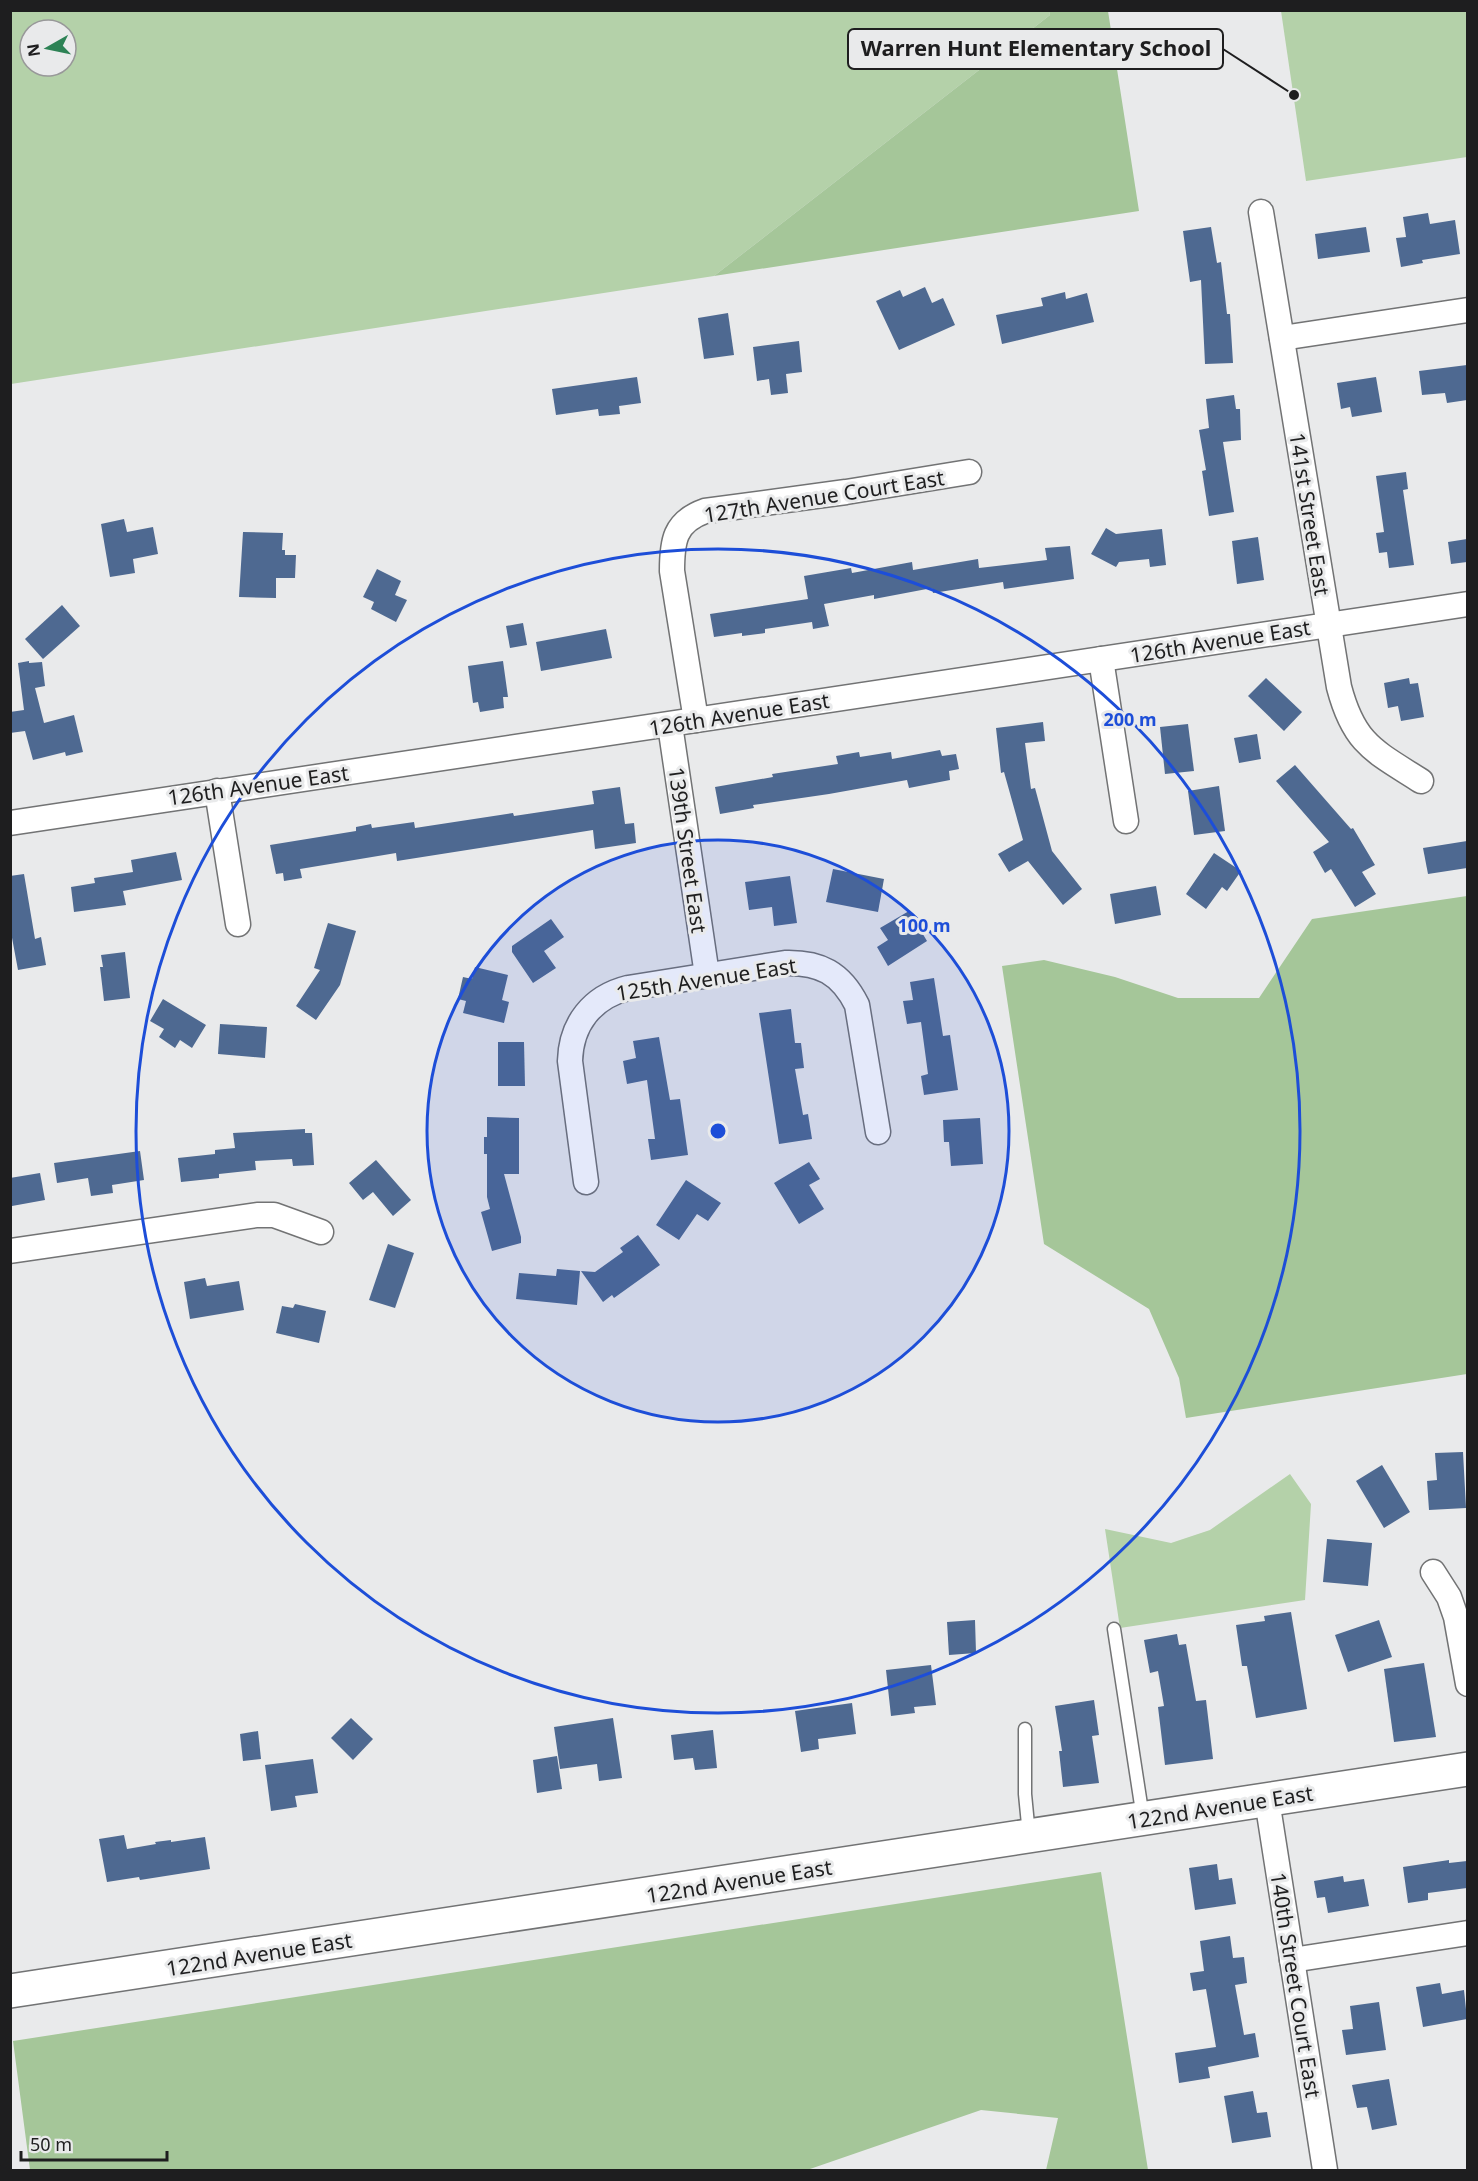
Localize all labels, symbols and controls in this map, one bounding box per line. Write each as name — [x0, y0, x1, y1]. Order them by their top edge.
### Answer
north arrow — [18, 18, 78, 78]
callout: Warren Hunt Elementary School — [848, 29, 1223, 69]
text: Warren Hunt Elementary School — [861, 32, 1211, 62]
text: N — [21, 42, 45, 58]
street label: 141st Street East — [1283, 431, 1337, 598]
street label: 127th Avenue Court East — [702, 463, 947, 529]
street label: 126th Avenue East — [1128, 613, 1313, 669]
street label: 126th Avenue East — [647, 686, 832, 742]
text: 200 m — [1103, 707, 1157, 731]
street label: 126th Avenue East — [166, 758, 351, 812]
street label: 139th Street East — [662, 765, 714, 935]
text: 100 m — [897, 913, 951, 937]
street label: 125th Avenue East — [614, 951, 799, 1007]
centre of rings — [708, 1121, 728, 1141]
street label: 122nd Avenue East — [1125, 1778, 1315, 1836]
street label: 122nd Avenue East — [644, 1852, 834, 1910]
street label: 140th Street Court East — [1264, 1870, 1328, 2100]
street label: 122nd Avenue East — [164, 1925, 354, 1983]
scale bar — [21, 2124, 166, 2162]
text: 50 m — [30, 2132, 72, 2156]

